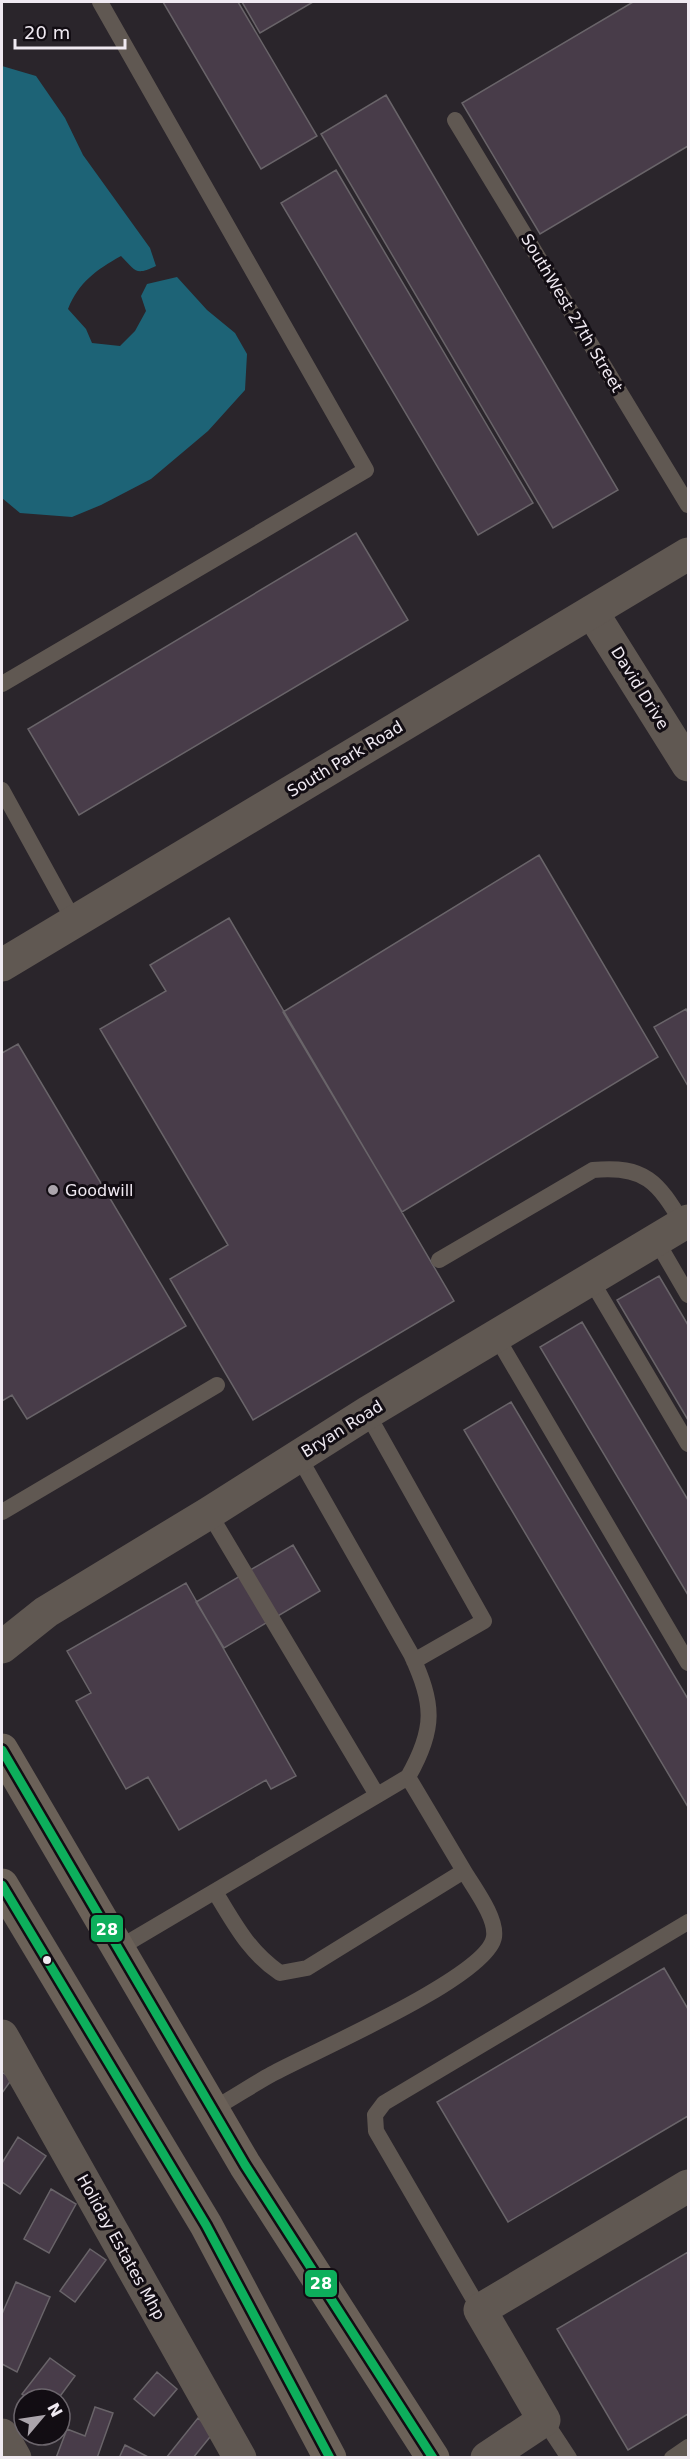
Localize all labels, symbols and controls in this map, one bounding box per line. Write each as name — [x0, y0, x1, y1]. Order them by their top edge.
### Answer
scale bar — [15, 12, 124, 50]
text: 20 m — [24, 22, 70, 43]
street label: SouthWest 27th Street — [517, 230, 627, 396]
street label: David Drive — [607, 643, 673, 733]
street label: South Park Road — [284, 717, 406, 801]
place label: Goodwill — [65, 1181, 134, 1200]
marker: Goodwill — [46, 1183, 60, 1197]
street label: Bryan Road — [298, 1397, 386, 1461]
line badge: 28 — [90, 1914, 124, 1943]
text: 28 — [96, 1920, 118, 1939]
unlabelled marker — [41, 1954, 53, 1966]
street label: Holiday Estates Mhp — [73, 2171, 169, 2323]
line badge: 28 — [304, 2269, 338, 2298]
text: 28 — [310, 2274, 332, 2293]
north arrow — [12, 2387, 72, 2447]
text: N — [43, 2400, 66, 2420]

